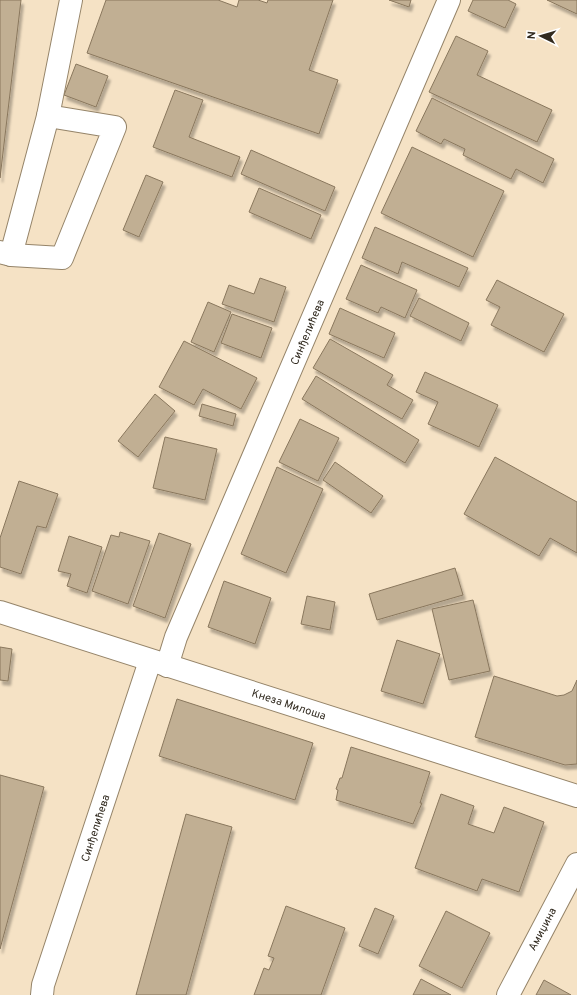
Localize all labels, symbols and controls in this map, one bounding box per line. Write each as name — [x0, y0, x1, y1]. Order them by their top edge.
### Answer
north arrow — [521, 16, 561, 56]
text: N — [525, 31, 539, 40]
street label: Синђелићева — [288, 297, 328, 367]
street label: Кнеза Милоша — [250, 686, 328, 724]
street label: Синђелићева — [78, 793, 113, 864]
street label: Амиџина — [526, 905, 560, 953]

